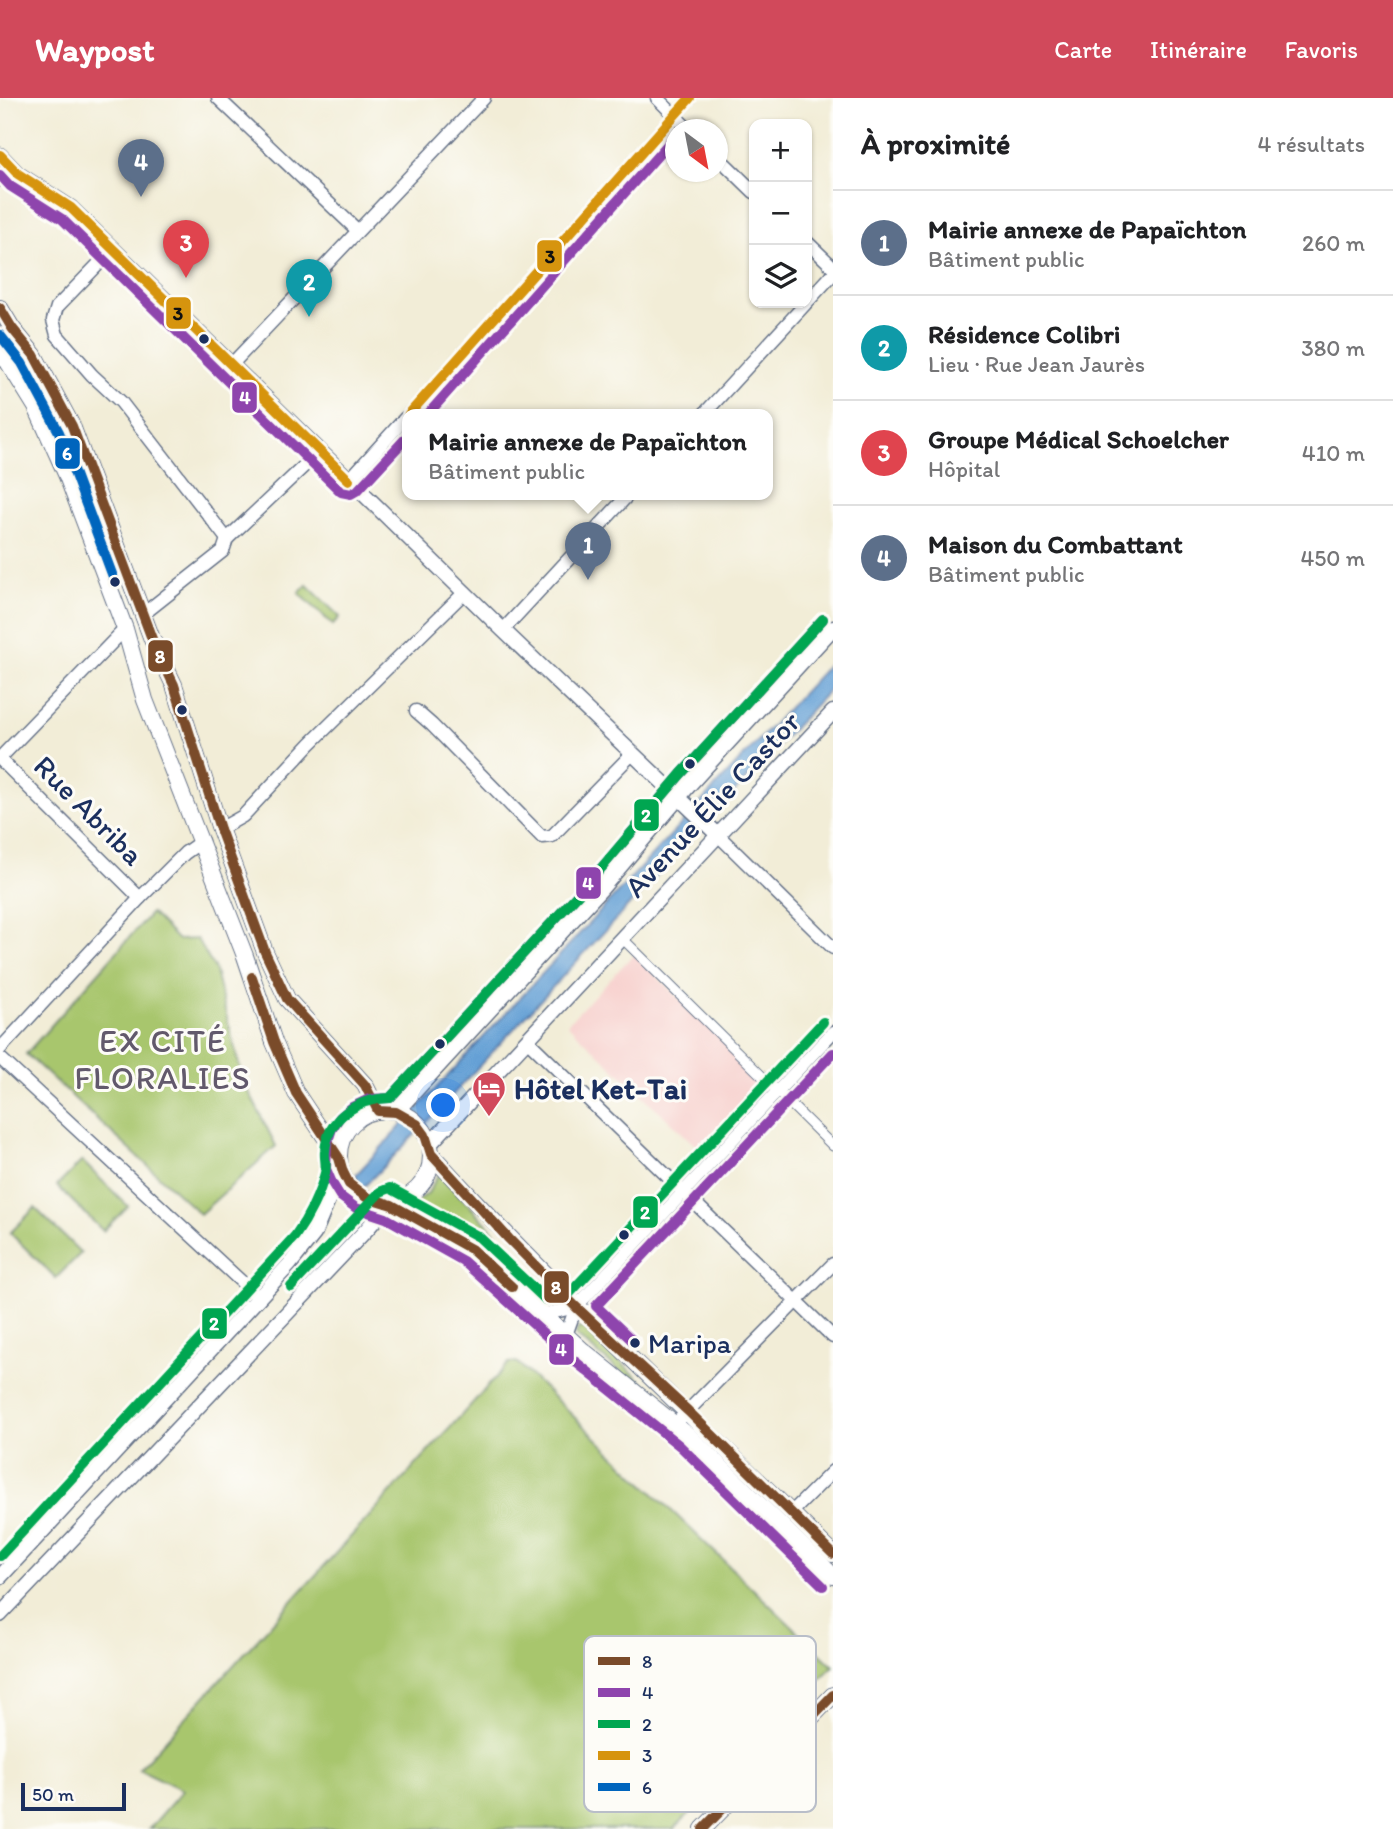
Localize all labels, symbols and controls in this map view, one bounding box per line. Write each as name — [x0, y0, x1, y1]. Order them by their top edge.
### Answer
text: Waypost — [35, 30, 155, 69]
text: Carte — [1054, 35, 1112, 64]
text: Itinéraire — [1150, 35, 1247, 64]
text: Favoris — [1285, 35, 1358, 64]
north arrow — [665, 119, 728, 182]
map controls — [749, 119, 812, 308]
button: + — [749, 119, 812, 182]
text: À proximité — [861, 125, 1010, 162]
text: 4 résultats — [1258, 130, 1365, 158]
pin: 4 — [118, 139, 164, 197]
button: − — [749, 182, 812, 245]
text: Mairie annexe de Papaïchton — [928, 213, 1246, 245]
pin: 3 — [163, 220, 209, 278]
text: 1 — [879, 229, 889, 257]
text: 260 m — [1302, 229, 1365, 257]
line badge: 3 — [536, 239, 563, 273]
text: 3 — [545, 245, 555, 268]
button: layers — [749, 245, 812, 308]
text: Bâtiment public — [928, 245, 1085, 273]
pin: 2 — [286, 259, 332, 317]
line badge: 3 — [165, 296, 192, 330]
text: 3 — [173, 302, 183, 325]
text: Résidence Colibri — [928, 318, 1120, 350]
unlabelled marker — [197, 332, 211, 346]
text: 2 — [878, 334, 890, 362]
text: 380 m — [1301, 334, 1365, 362]
text: Lieu · Rue Jean Jaurès — [928, 350, 1145, 378]
line badge: 4 — [231, 381, 258, 414]
text: 4 — [239, 386, 251, 409]
popup — [402, 409, 773, 500]
text: Groupe Médical Schoelcher — [928, 423, 1229, 455]
text: Mairie annexe de Papaïchton — [428, 425, 747, 457]
line badge: 6 — [54, 437, 81, 470]
text: 3 — [878, 439, 890, 467]
text: 410 m — [1302, 439, 1365, 467]
text: 6 — [62, 442, 72, 465]
text: Hôpital — [928, 455, 1000, 483]
text: Bâtiment public — [428, 457, 585, 485]
pin: 1 — [565, 522, 611, 580]
text: Maison du Combattant — [928, 528, 1183, 560]
text: 4 — [877, 544, 891, 572]
text: 450 m — [1300, 544, 1365, 572]
text: Bâtiment public — [928, 560, 1085, 588]
unlabelled marker — [108, 575, 122, 589]
line badge: 8 — [147, 639, 174, 673]
text: 8 — [155, 645, 166, 668]
unlabelled marker — [175, 703, 189, 717]
street label: Avenue Élie Castor — [616, 703, 808, 905]
street label: Rue Abriba — [26, 747, 152, 873]
unlabelled marker — [683, 757, 697, 771]
line badge: 2 — [633, 798, 660, 832]
text: 2 — [641, 804, 651, 827]
line badge: 4 — [575, 866, 602, 900]
text: 4 — [582, 872, 594, 895]
district label: EX CITÉ FLORALIES — [75, 1022, 251, 1097]
unlabelled marker — [433, 1037, 447, 1051]
hotel icon: Hôtel Ket-Tai — [470, 1069, 508, 1118]
place label: Hôtel Ket-Tai — [514, 1070, 687, 1107]
your location — [426, 1088, 460, 1122]
line badge: 2 — [632, 1195, 659, 1229]
text: 2 — [640, 1201, 650, 1224]
unlabelled marker — [617, 1228, 631, 1242]
line badge: 8 — [543, 1270, 570, 1304]
text: 8 — [551, 1276, 562, 1299]
line badge: 2 — [201, 1307, 228, 1340]
text: 2 — [209, 1312, 219, 1335]
place label: Maripa — [648, 1326, 732, 1360]
line badge: 4 — [548, 1333, 575, 1366]
marker: Maripa — [628, 1336, 642, 1350]
text: 4 — [555, 1338, 567, 1361]
legend — [584, 1636, 816, 1812]
text: 8 — [642, 1650, 652, 1673]
text: 4 — [642, 1681, 653, 1704]
text: 2 — [642, 1713, 652, 1736]
text: 3 — [642, 1744, 652, 1767]
text: 6 — [642, 1776, 652, 1799]
scale bar — [21, 1780, 126, 1812]
text: 50 m — [32, 1783, 74, 1806]

